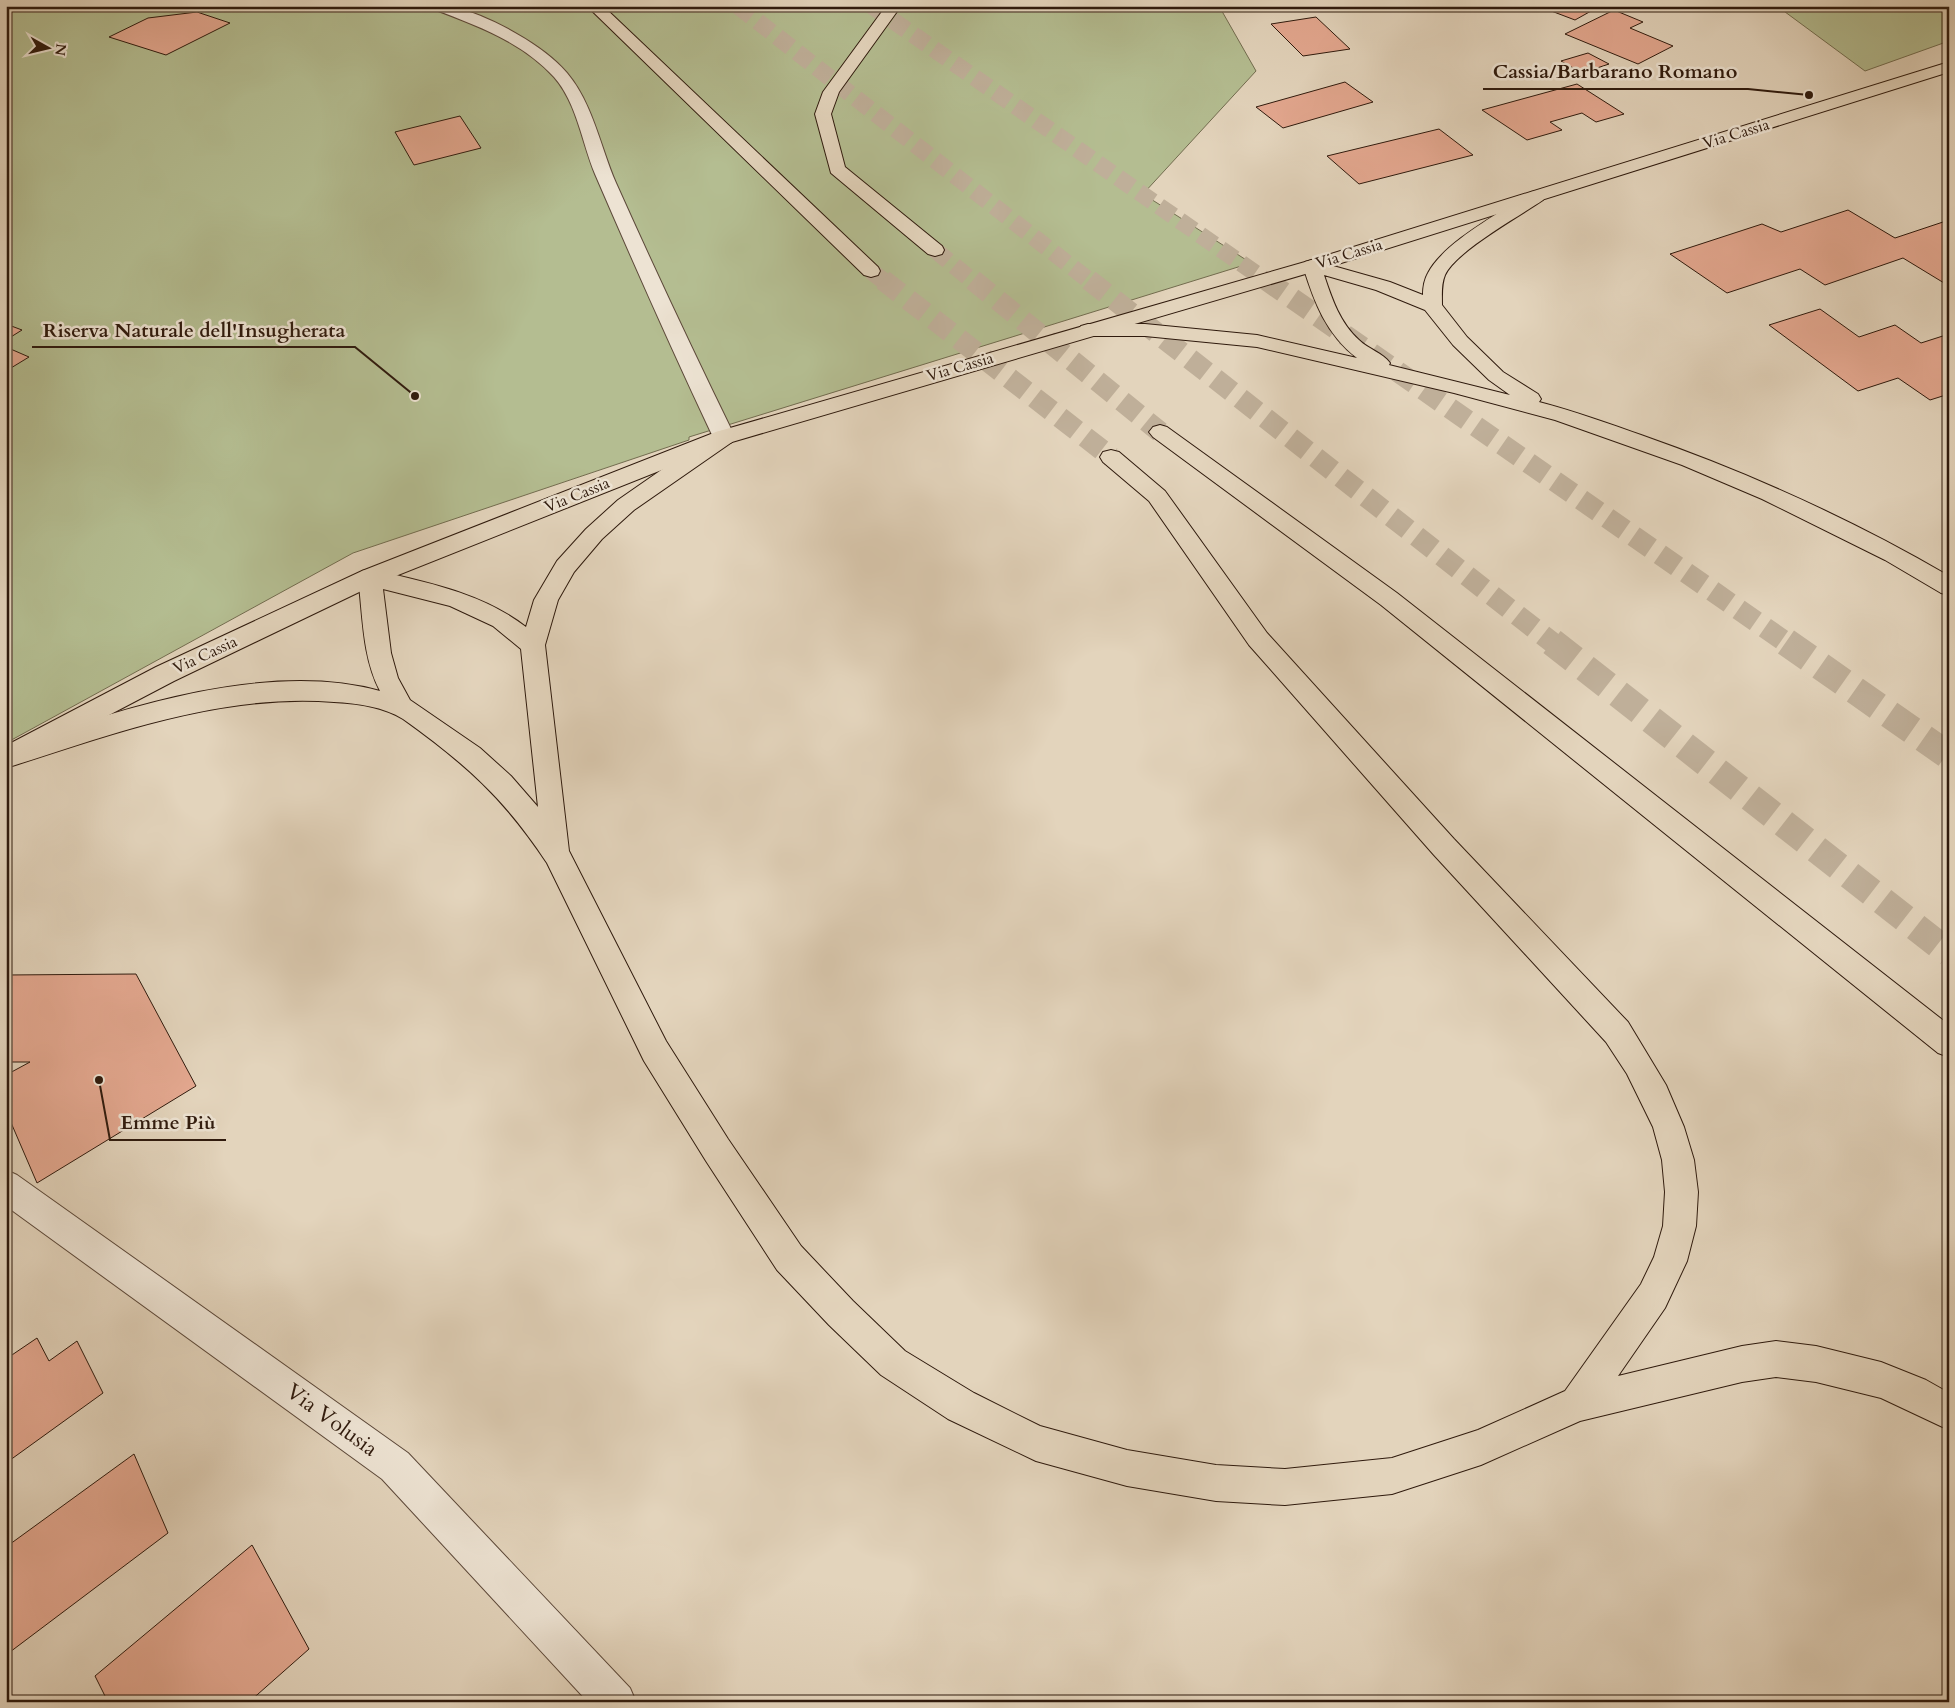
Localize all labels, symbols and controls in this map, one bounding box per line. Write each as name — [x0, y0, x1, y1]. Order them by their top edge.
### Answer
north arrow — [22, 22, 72, 72]
text: N — [50, 42, 71, 57]
callout: Cassia/Barbarano Romano — [1483, 54, 1748, 89]
text: Cassia/Barbarano Romano — [1493, 58, 1737, 85]
street label: Via Cassia — [1700, 113, 1772, 155]
street label: Via Cassia — [1313, 233, 1385, 275]
callout: Riserva Naturale dell'Insugherata — [32, 312, 355, 347]
text: Riserva Naturale dell'Insugherata — [43, 317, 345, 344]
street label: Via Cassia — [924, 347, 996, 387]
street label: Via Cassia — [541, 472, 613, 518]
street label: Via Cassia — [169, 630, 241, 679]
callout: Emme Più — [110, 1105, 226, 1140]
text: Emme Più — [120, 1109, 216, 1136]
street label: Via Volusia — [280, 1377, 384, 1464]

